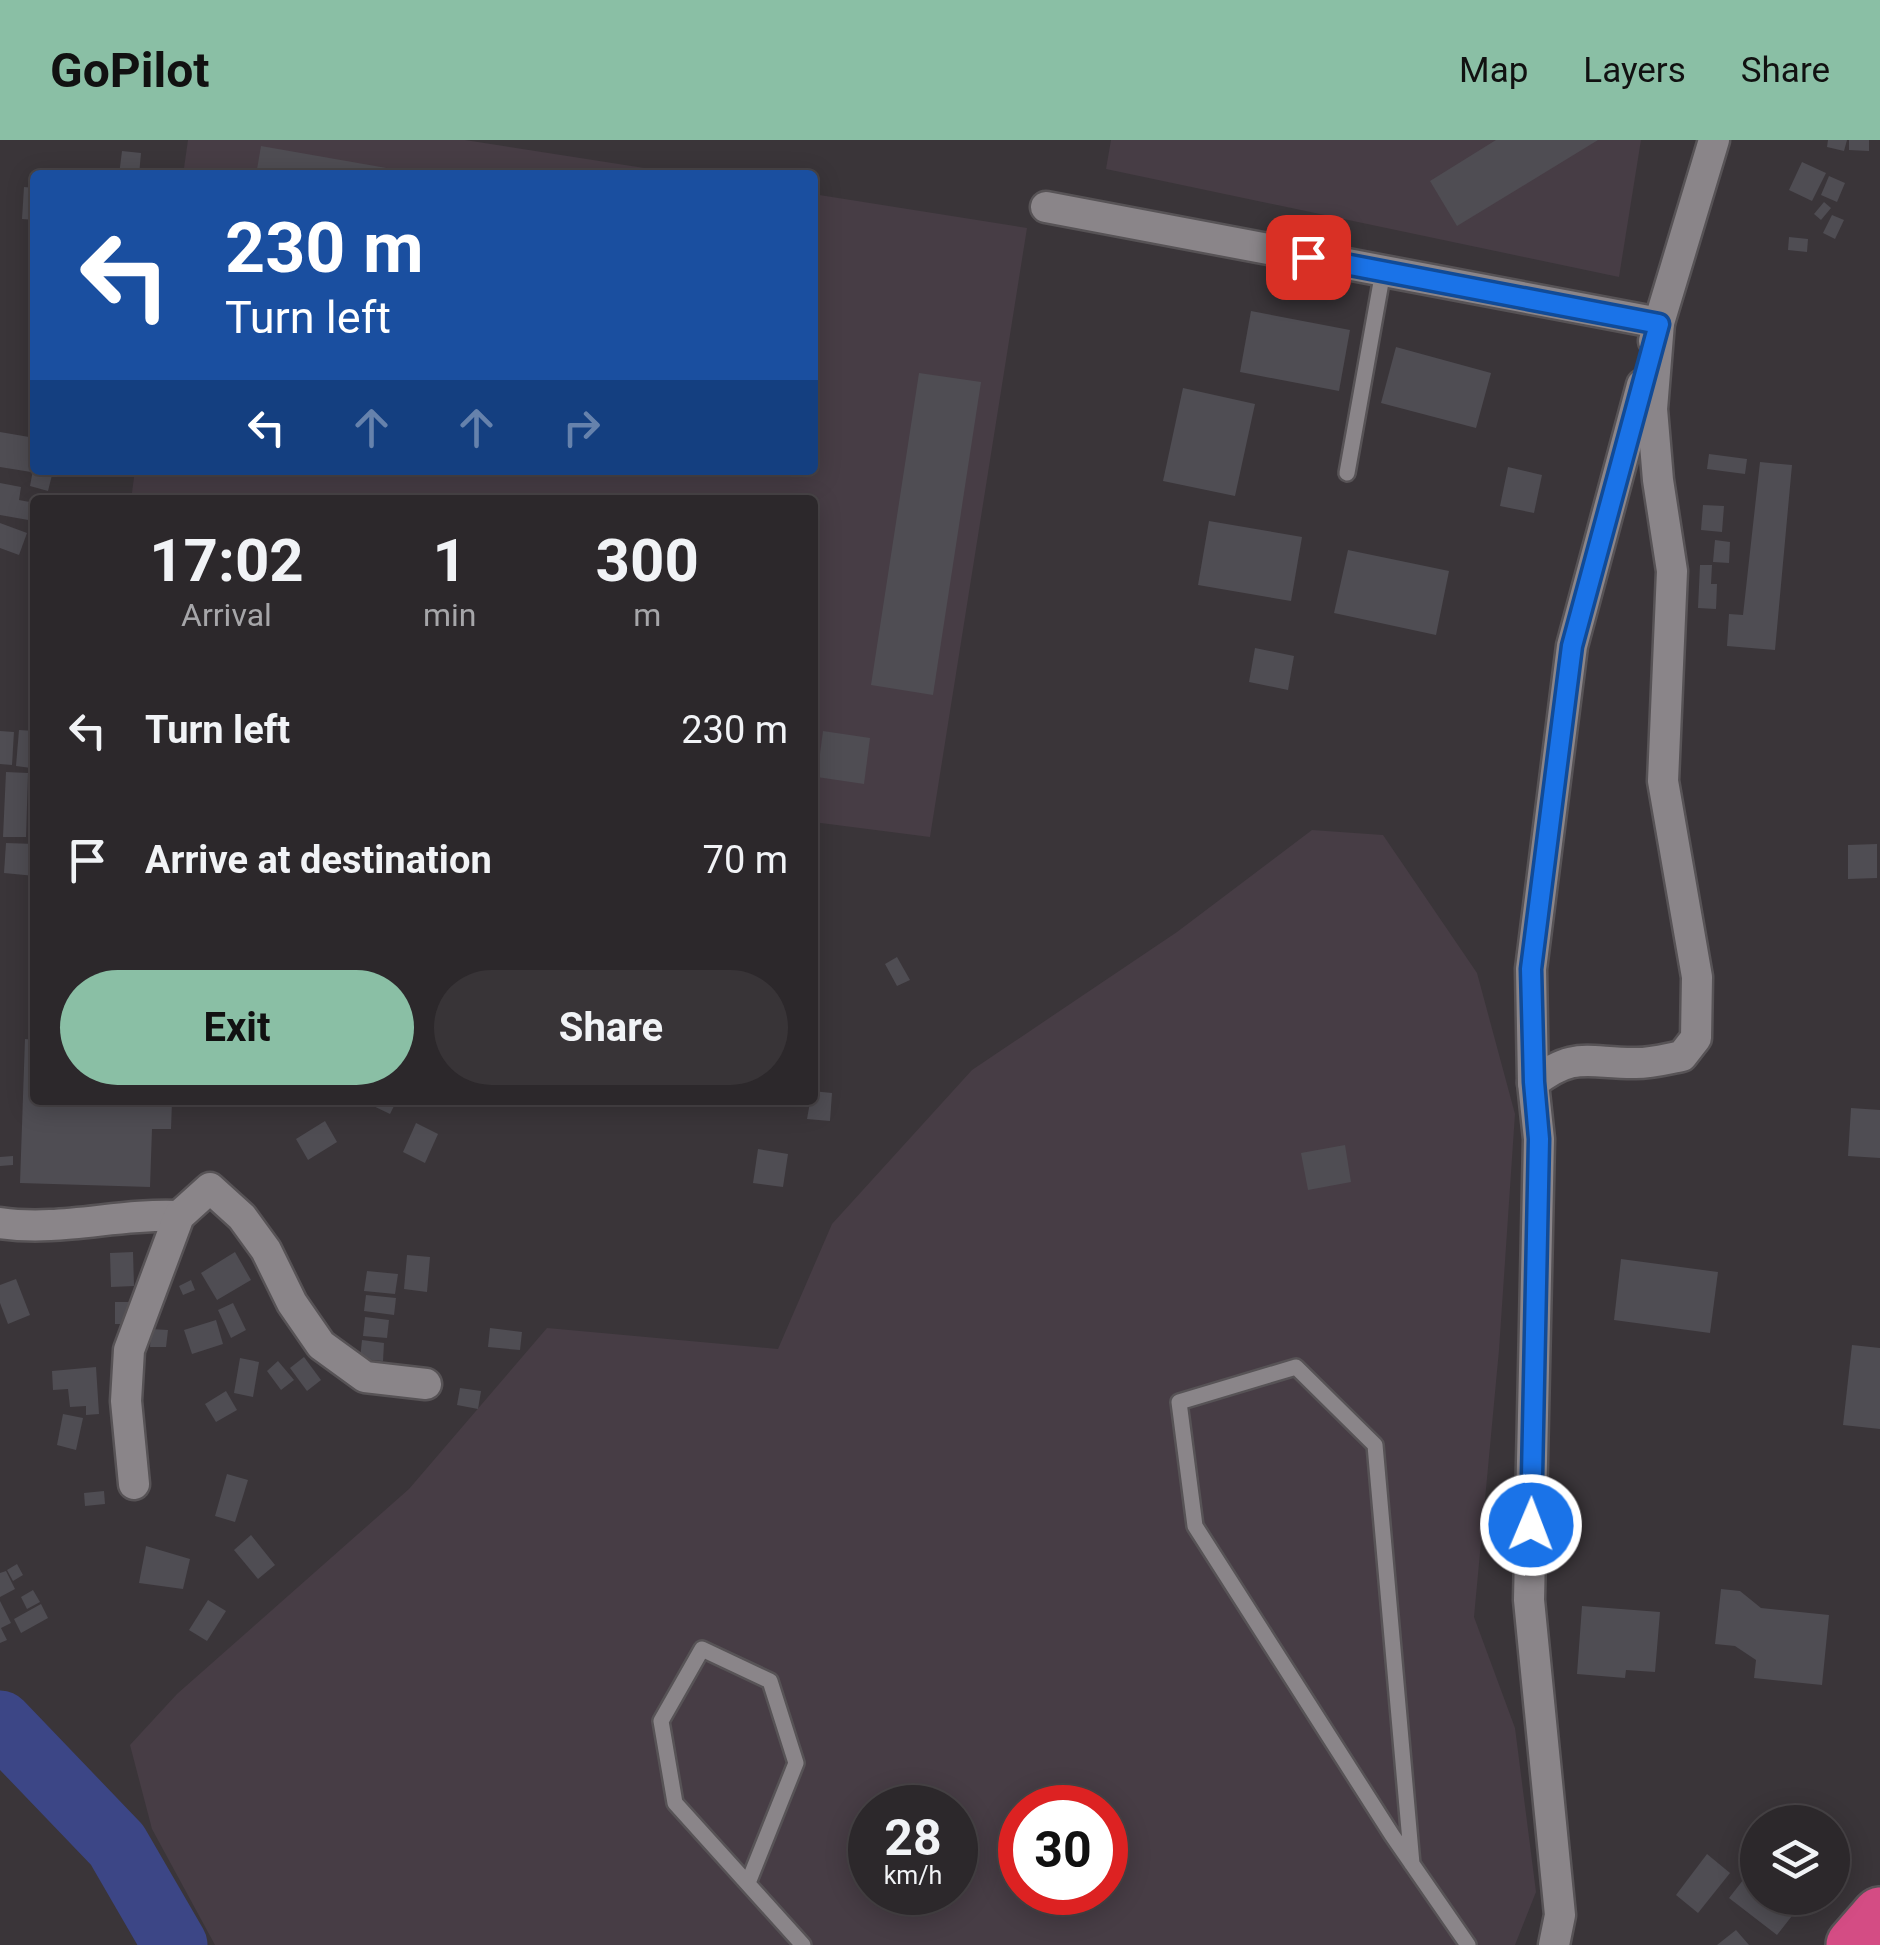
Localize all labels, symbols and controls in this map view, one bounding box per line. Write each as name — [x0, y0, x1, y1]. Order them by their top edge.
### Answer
text: GoPilot — [50, 42, 210, 99]
text: Map — [1459, 50, 1528, 91]
text: Layers — [1583, 50, 1686, 91]
text: Share — [1741, 50, 1830, 91]
text: 230 m — [225, 207, 424, 289]
icon: left — [60, 210, 190, 340]
pin — [1266, 215, 1351, 300]
icon: arrive — [1281, 230, 1336, 285]
text: Turn left — [225, 291, 391, 344]
icon: left — [239, 400, 294, 455]
icon: ahead — [344, 400, 399, 455]
icon: ahead — [449, 400, 504, 455]
icon: right — [554, 400, 609, 455]
text: 17:02 — [149, 525, 304, 596]
text: 1 — [432, 525, 467, 596]
text: 300 — [596, 525, 699, 596]
text: Arrival — [181, 596, 272, 634]
text: min — [423, 596, 476, 634]
text: m — [633, 596, 661, 634]
icon: left — [60, 703, 115, 758]
text: Turn left — [145, 708, 290, 752]
text: 230 m — [681, 708, 788, 752]
icon: arrive — [60, 833, 115, 888]
text: Arrive at destination — [145, 838, 492, 882]
text: 70 m — [703, 838, 788, 882]
button: Exit — [60, 970, 414, 1085]
button: Share — [434, 970, 788, 1085]
position arrow — [1479, 1473, 1583, 1577]
speed limit sign: 30 — [998, 1785, 1128, 1915]
map controls — [1740, 1805, 1850, 1915]
button: layers — [1740, 1805, 1850, 1915]
text: 28 — [884, 1809, 942, 1867]
text: km/h — [884, 1861, 942, 1890]

